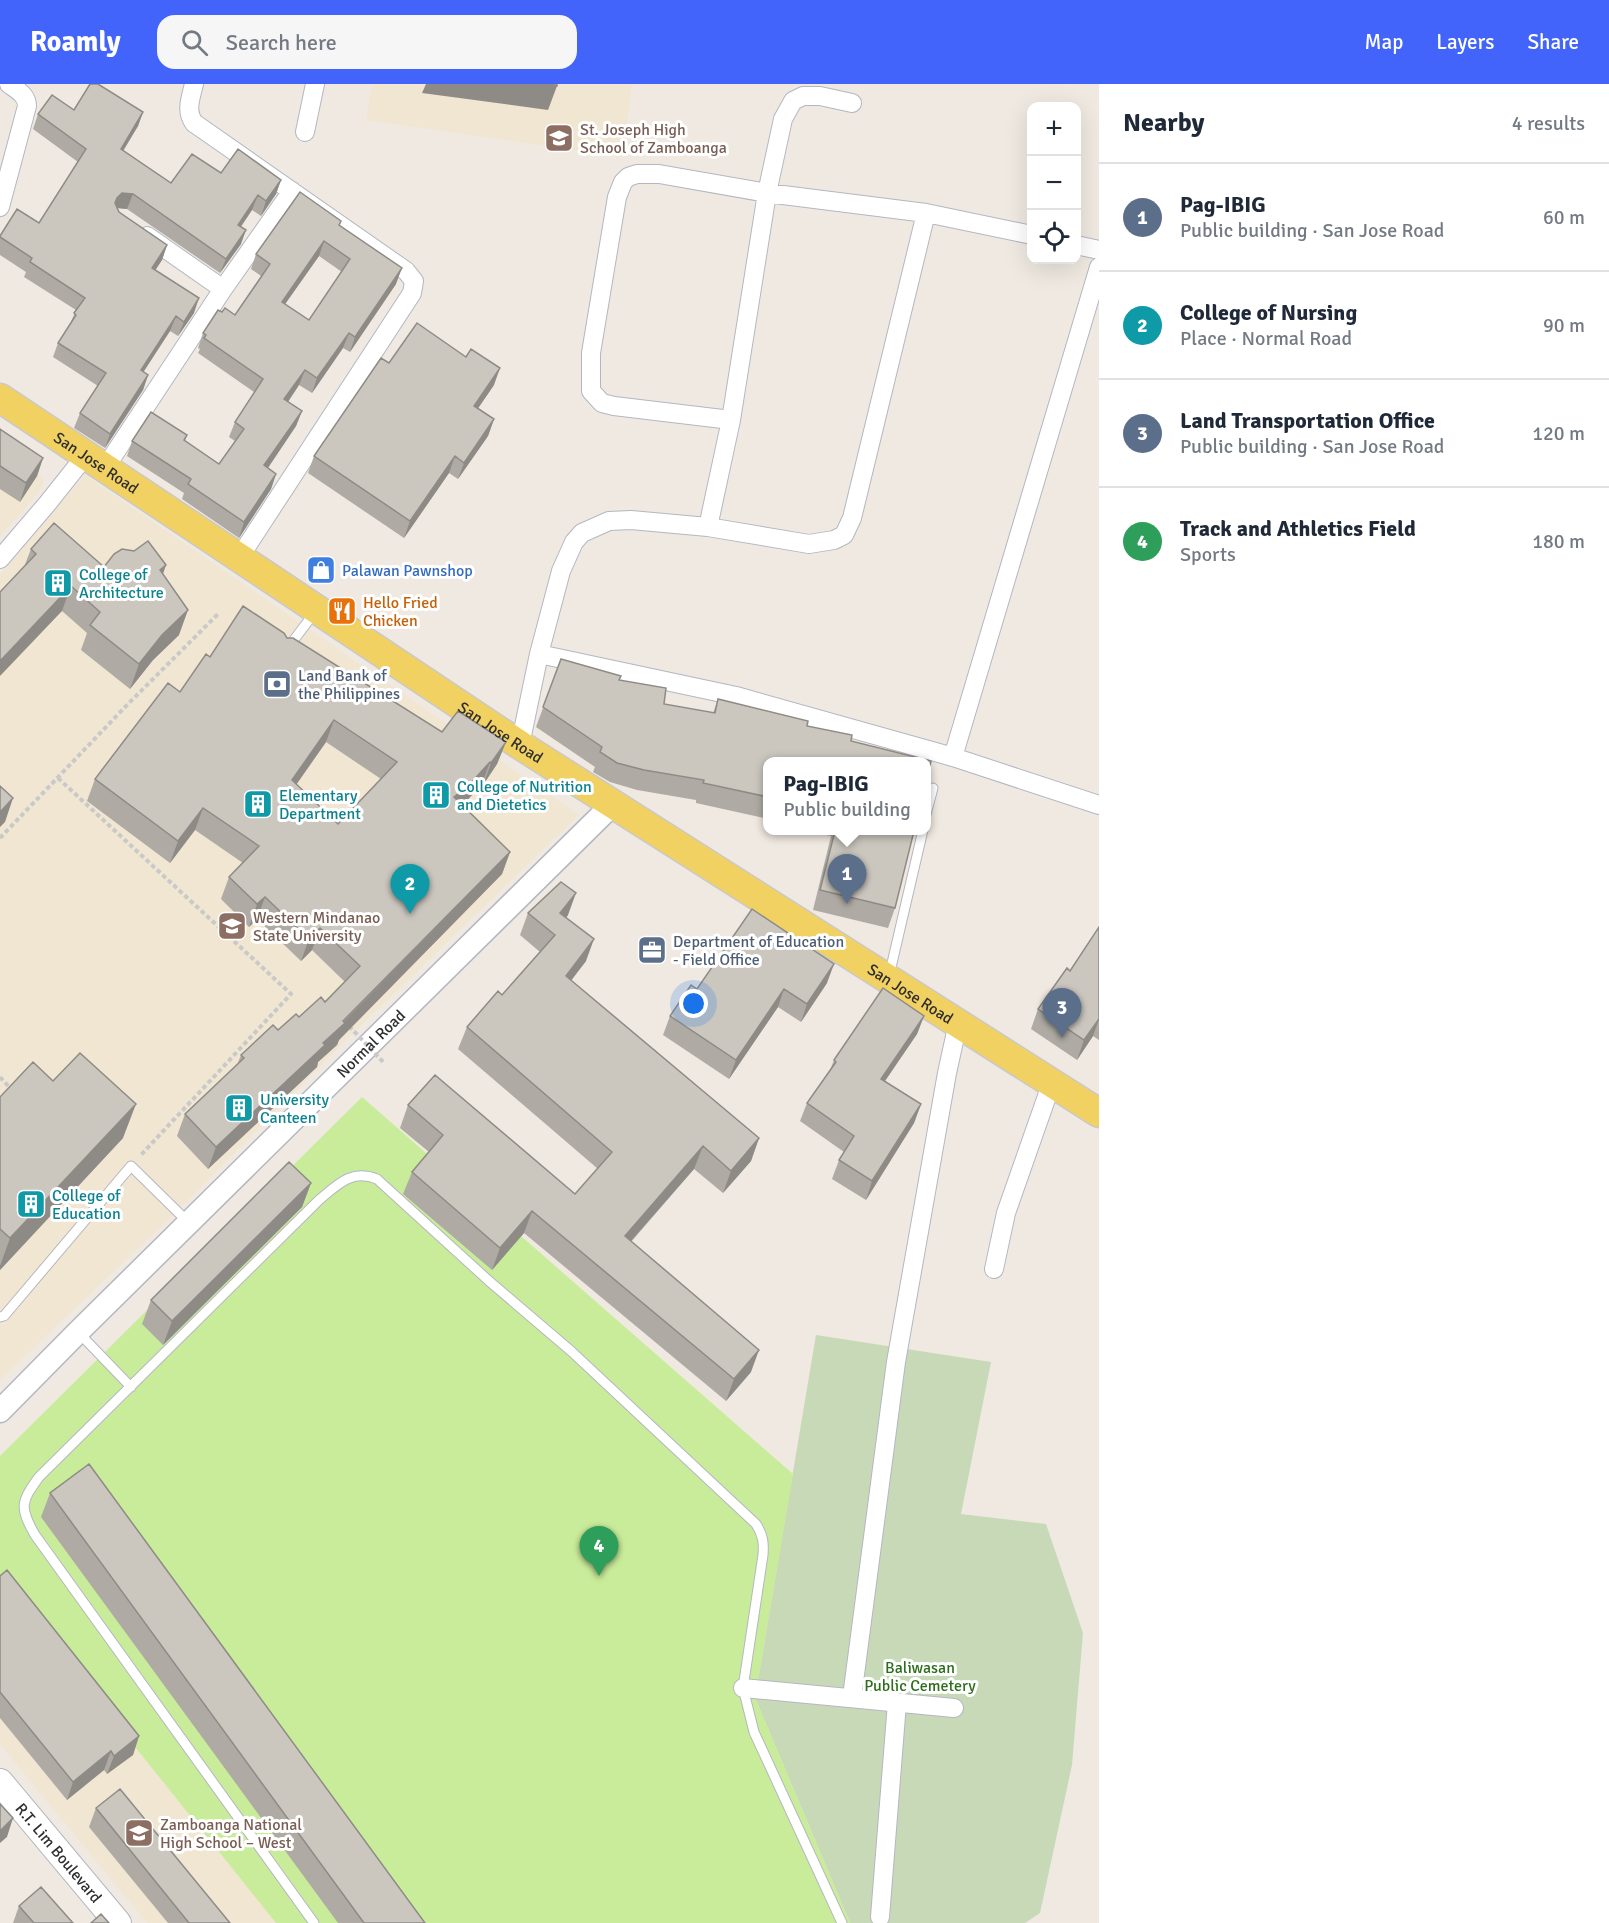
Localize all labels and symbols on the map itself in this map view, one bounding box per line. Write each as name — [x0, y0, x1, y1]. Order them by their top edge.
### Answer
place label: St. Joseph High School of Zamboanga — [580, 120, 727, 158]
school or university icon: St. Joseph High School of Zamboanga — [543, 122, 575, 154]
street label: San Jose Road — [50, 428, 142, 499]
shop icon: Palawan Pawnshop — [305, 554, 337, 586]
place label: Palawan Pawnshop — [342, 561, 473, 581]
place label: College of Architecture — [79, 565, 164, 603]
building icon: College of Architecture — [42, 567, 74, 599]
place label: Hello Fried Chicken — [363, 593, 438, 631]
restaurant icon: Hello Fried Chicken — [326, 595, 358, 627]
place label: Land Bank of the Philippines — [298, 666, 400, 704]
bank icon: Land Bank of the Philippines — [261, 668, 293, 700]
street label: San Jose Road — [454, 698, 546, 768]
place label: College of Nutrition and Dietetics — [457, 777, 592, 815]
building icon: College of Nutrition and Dietetics — [420, 779, 452, 811]
place label: Elementary Department — [279, 786, 361, 824]
building icon: Elementary Department — [242, 788, 274, 820]
pin: 1 — [828, 854, 866, 904]
pin: 2 — [390, 864, 430, 914]
place label: Western Mindanao State University — [253, 908, 380, 946]
school or university icon: Western Mindanao State University — [216, 910, 248, 942]
place label: Department of Education - Field Office — [673, 932, 844, 970]
office icon: Department of Education - Field Office — [636, 934, 668, 966]
street label: San Jose Road — [864, 959, 957, 1029]
pin: 3 — [1042, 988, 1082, 1038]
your location — [679, 989, 708, 1018]
street label: Normal Road — [333, 1006, 410, 1082]
place label: University Canteen — [260, 1090, 330, 1128]
building icon: University Canteen — [223, 1092, 255, 1124]
place label: College of Education — [52, 1186, 121, 1224]
building icon: College of Education — [15, 1188, 47, 1220]
pin: 4 — [580, 1526, 618, 1576]
park label: Baliwasan Public Cemetery — [864, 1658, 976, 1696]
street label: R.T. Lim Boulevard — [11, 1799, 106, 1907]
place label: Zamboanga National High School – West — [160, 1815, 302, 1853]
school or university icon: Zamboanga National High School – West — [123, 1817, 155, 1849]

